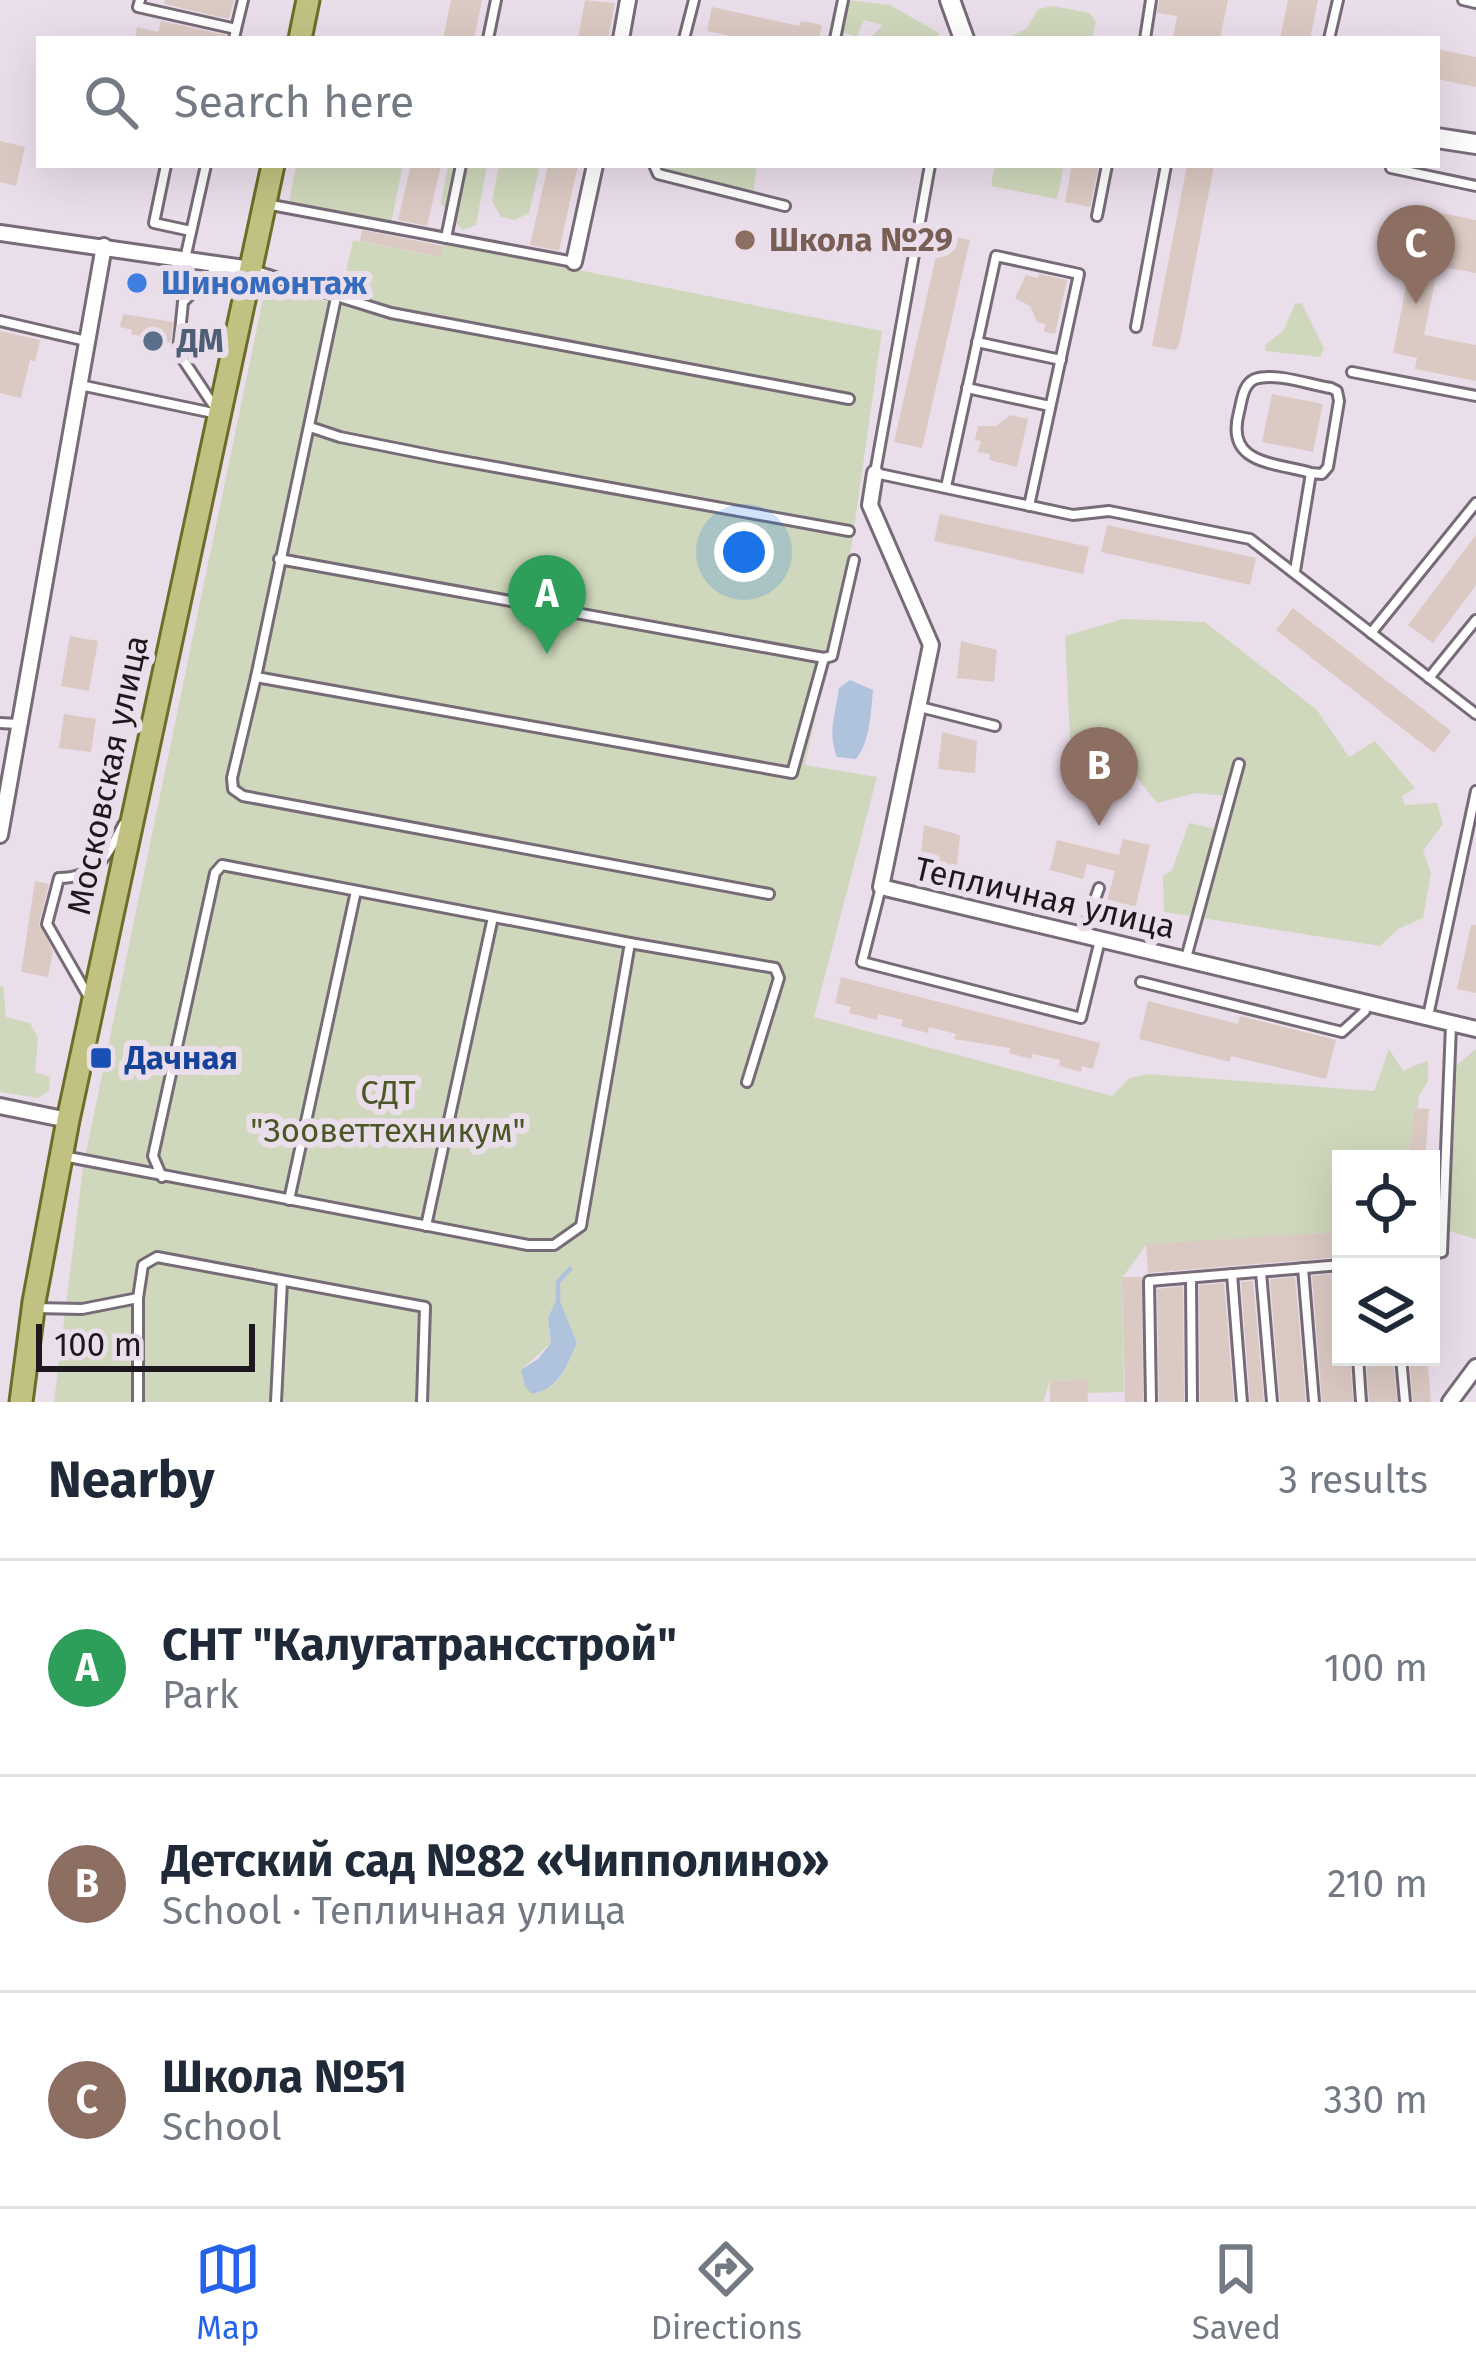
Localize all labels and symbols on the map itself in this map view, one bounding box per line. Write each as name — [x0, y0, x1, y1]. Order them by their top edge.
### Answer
pin: C — [1377, 205, 1455, 304]
place label: Школа №29 — [769, 220, 953, 260]
marker: Школа №29 — [732, 227, 758, 253]
place label: Шиномонтаж — [161, 263, 367, 303]
marker: Шиномонтаж — [124, 270, 150, 296]
place label: ДМ — [176, 321, 224, 361]
marker: ДМ — [140, 328, 166, 354]
your location — [714, 522, 774, 582]
pin: A — [508, 555, 586, 654]
street label: Московская улица — [59, 632, 157, 918]
pin: B — [1060, 727, 1138, 826]
street label: Тепличная улица — [911, 849, 1179, 947]
place label: Дачная — [124, 1038, 238, 1078]
marker: Дачная — [88, 1045, 114, 1071]
park label: СДТ "Зооветтехникум" — [250, 1073, 526, 1151]
scale bar — [36, 1318, 255, 1371]

